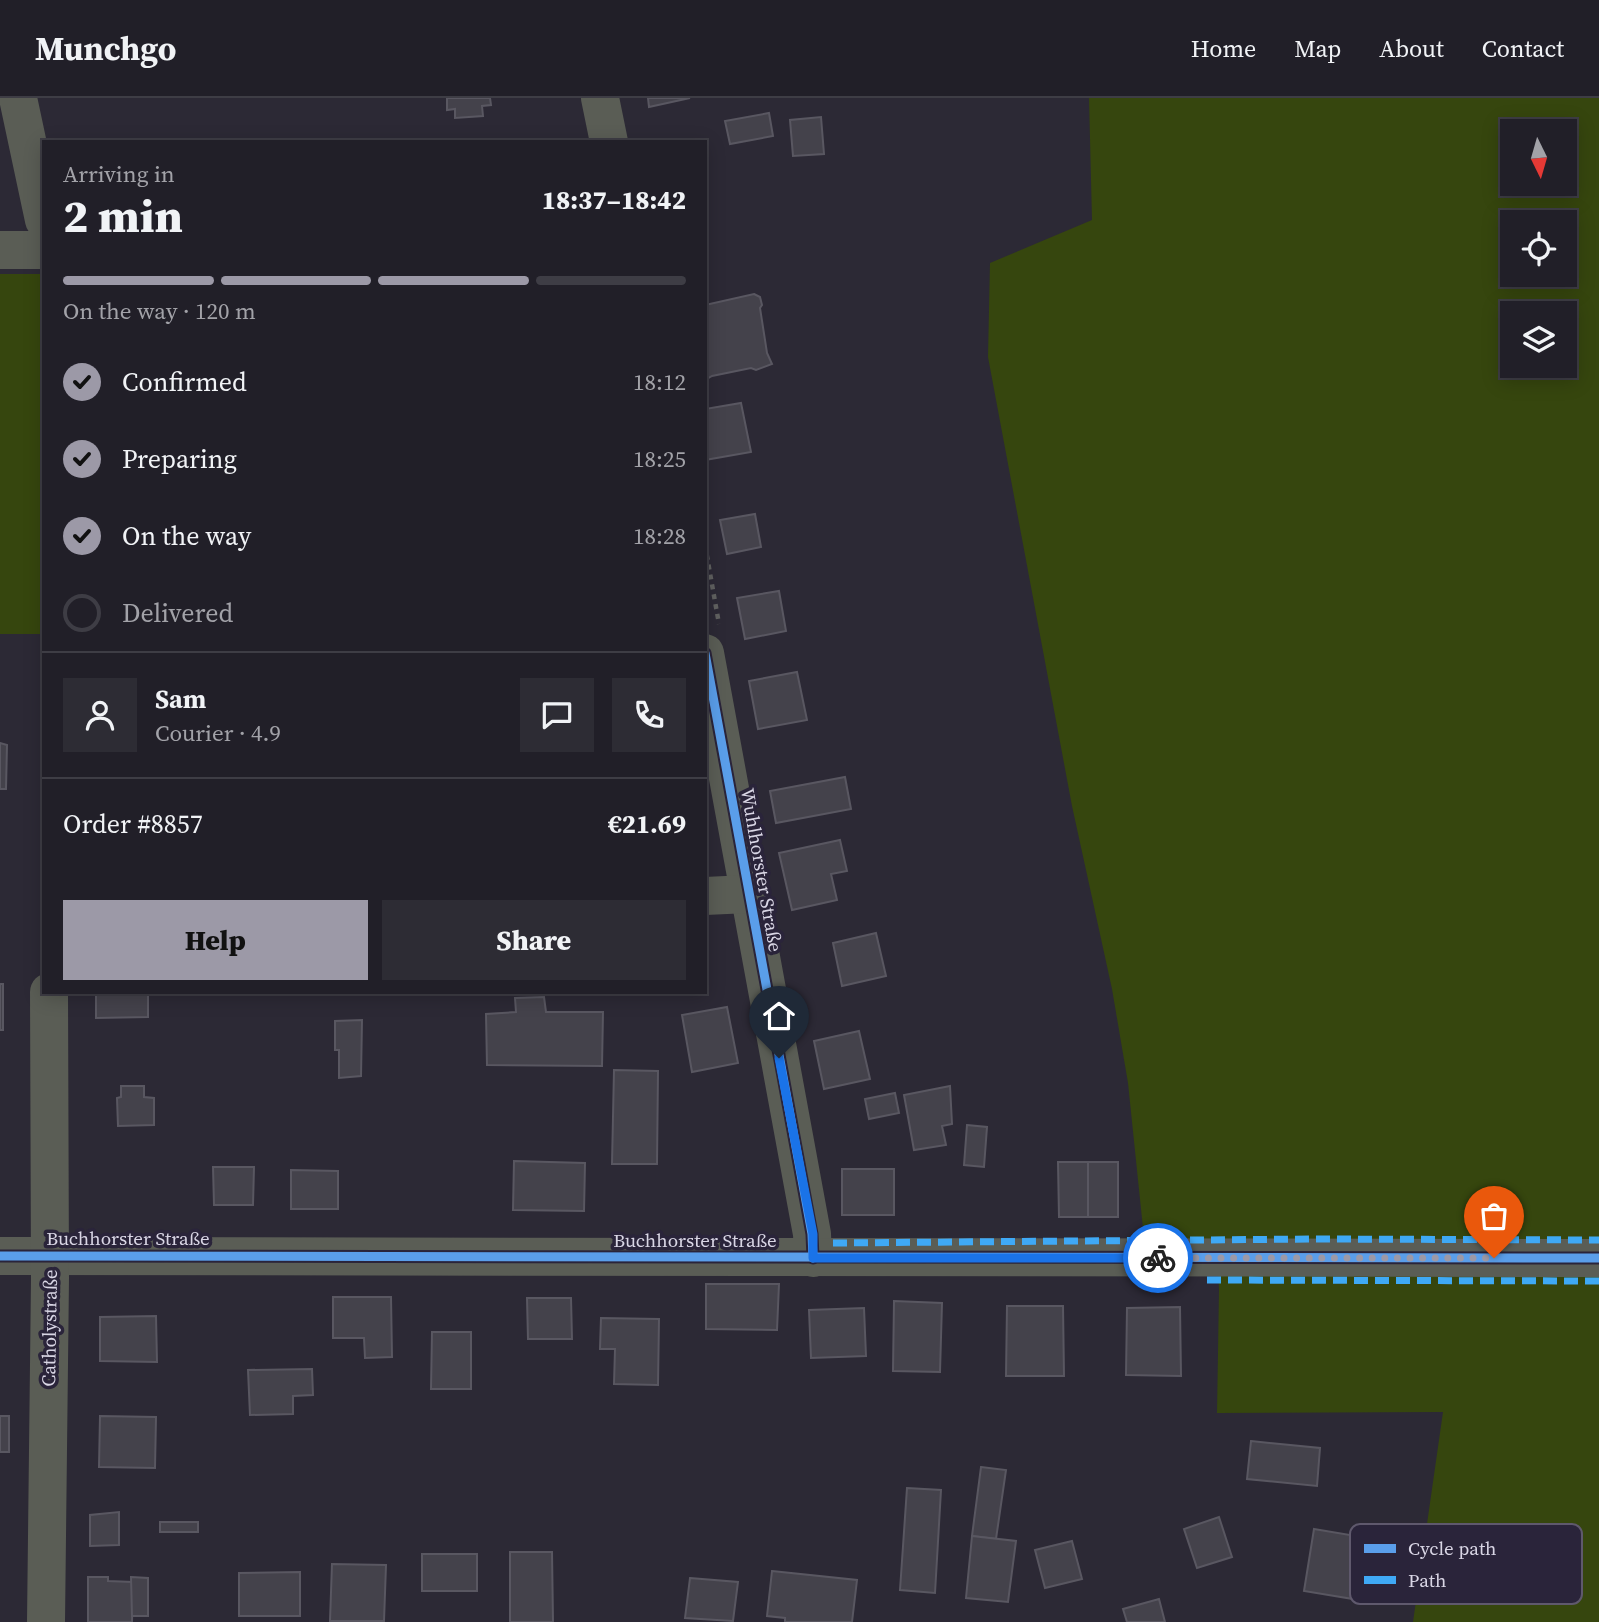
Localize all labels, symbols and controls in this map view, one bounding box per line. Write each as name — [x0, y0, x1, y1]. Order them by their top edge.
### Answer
text: Munchgo — [35, 26, 176, 71]
text: Home — [1191, 32, 1256, 65]
text: Map — [1294, 32, 1341, 65]
text: About — [1379, 32, 1444, 65]
text: Contact — [1482, 32, 1564, 65]
north arrow — [1500, 119, 1577, 196]
map controls — [1500, 119, 1577, 378]
text: Arriving in — [63, 158, 175, 190]
text: 18:37–18:42 — [542, 182, 686, 218]
text: 2 min — [63, 184, 183, 247]
button: locate — [1500, 210, 1577, 287]
text: On the way · 120 m — [63, 295, 256, 327]
button: layers — [1500, 301, 1577, 378]
icon: check — [63, 363, 101, 401]
text: Confirmed — [122, 364, 247, 400]
text: 18:12 — [633, 366, 686, 398]
icon: check — [63, 440, 101, 478]
text: Preparing — [122, 441, 237, 477]
text: 18:25 — [633, 443, 686, 475]
icon: check — [63, 517, 101, 555]
text: On the way — [122, 518, 251, 554]
text: 18:28 — [633, 520, 686, 552]
text: Delivered — [122, 595, 233, 631]
button: person — [63, 678, 137, 752]
button: chat — [520, 678, 594, 752]
button: phone — [612, 678, 686, 752]
text: Sam — [155, 681, 206, 717]
text: Courier · 4.9 — [155, 717, 281, 749]
street label: Wuhlhorster Straße — [735, 786, 789, 954]
text: Order #8857 — [63, 806, 203, 842]
text: €21.69 — [608, 806, 686, 842]
button: Help — [63, 900, 368, 980]
button: Share — [382, 900, 686, 980]
pin — [749, 986, 809, 1058]
icon: home — [760, 997, 798, 1035]
pin — [1464, 1186, 1524, 1258]
icon: bag — [1475, 1197, 1513, 1235]
courier — [1123, 1223, 1193, 1293]
street label: Buchhorster Straße — [46, 1225, 210, 1251]
street label: Buchhorster Straße — [613, 1227, 777, 1253]
icon: bike — [1139, 1239, 1177, 1277]
street label: Catholystraße — [35, 1269, 63, 1387]
legend — [1350, 1524, 1582, 1604]
text: Cycle path — [1408, 1535, 1497, 1561]
text: Path — [1408, 1567, 1446, 1593]

